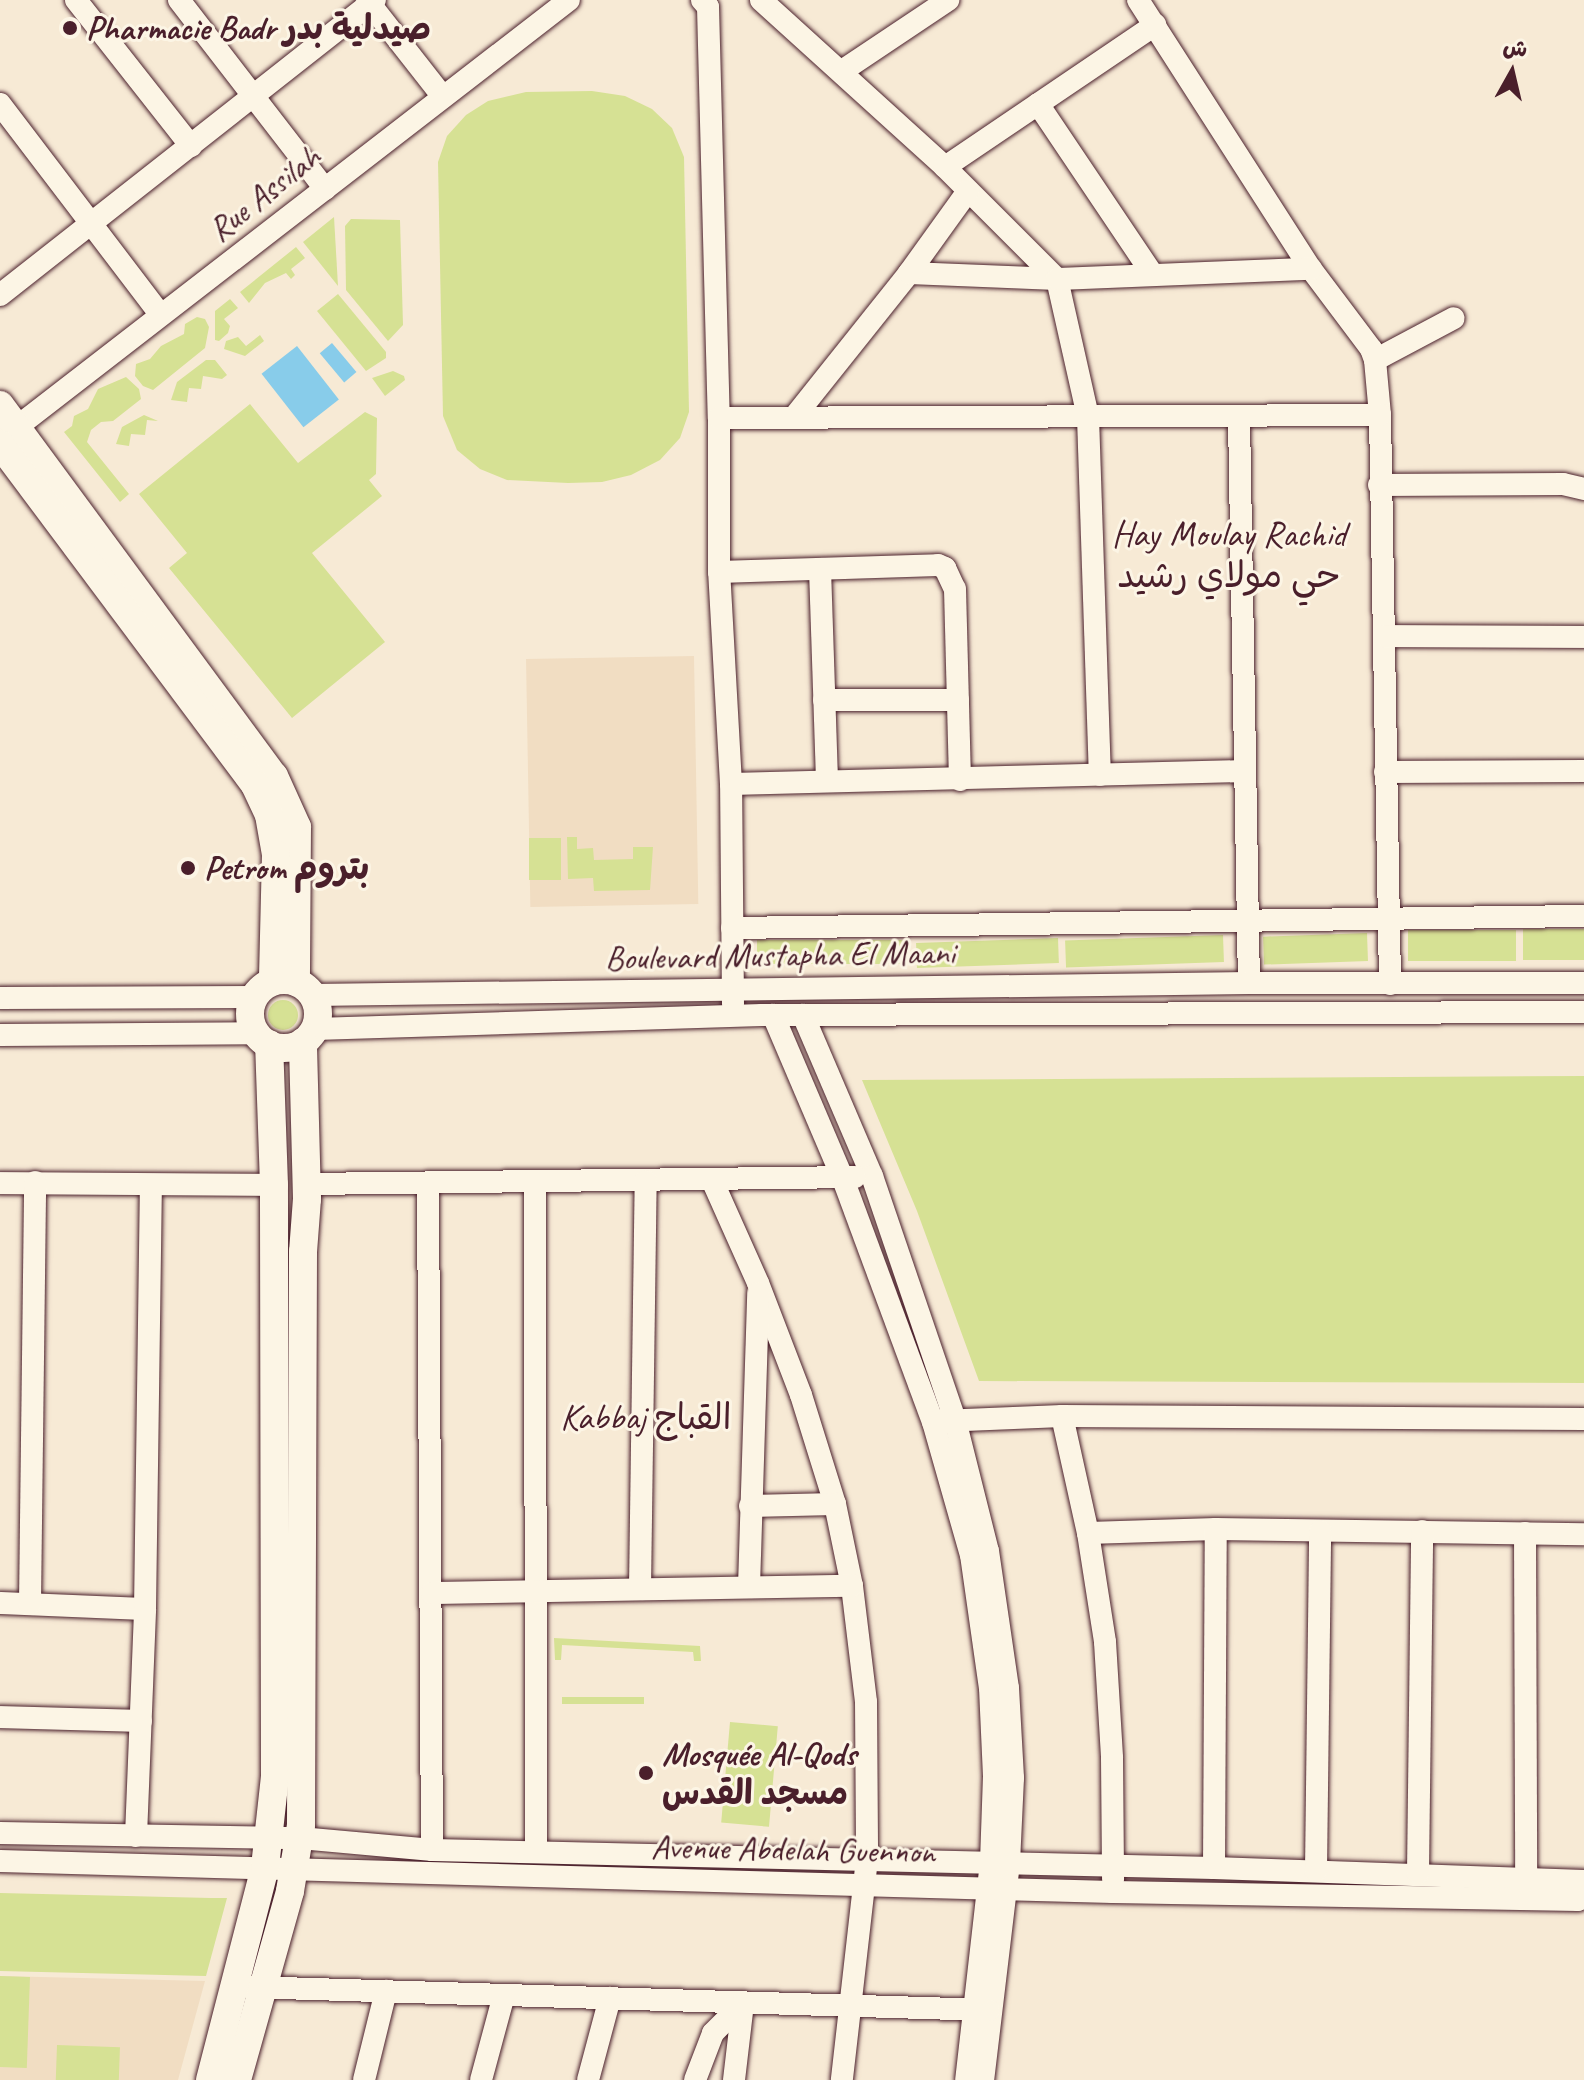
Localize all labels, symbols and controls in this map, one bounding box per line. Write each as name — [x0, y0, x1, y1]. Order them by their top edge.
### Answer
place label: Pharmacie Badr صيدلية بدر — [86, 8, 432, 48]
marker: Pharmacie Badr صيدلية بدر — [61, 19, 79, 37]
north arrow — [1472, 32, 1552, 112]
text: ش — [1501, 33, 1529, 64]
street label: Rue Assilah — [200, 137, 328, 249]
district label: Hay Moulay Rachid حي مولاي رشيد — [1095, 512, 1363, 597]
place label: Petrom بتروم — [204, 848, 369, 888]
marker: Petrom بتروم — [179, 859, 197, 877]
street label: Boulevard Mustapha El Maani — [605, 932, 955, 978]
district label: Kabbaj القباج — [560, 1396, 732, 1440]
place label: Mosquée Al-Qods مسجد القدس — [662, 1733, 856, 1812]
marker: Mosquée Al-Qods مسجد القدس — [637, 1764, 655, 1782]
street label: Avenue Abdelah Guennon — [651, 1826, 935, 1872]

